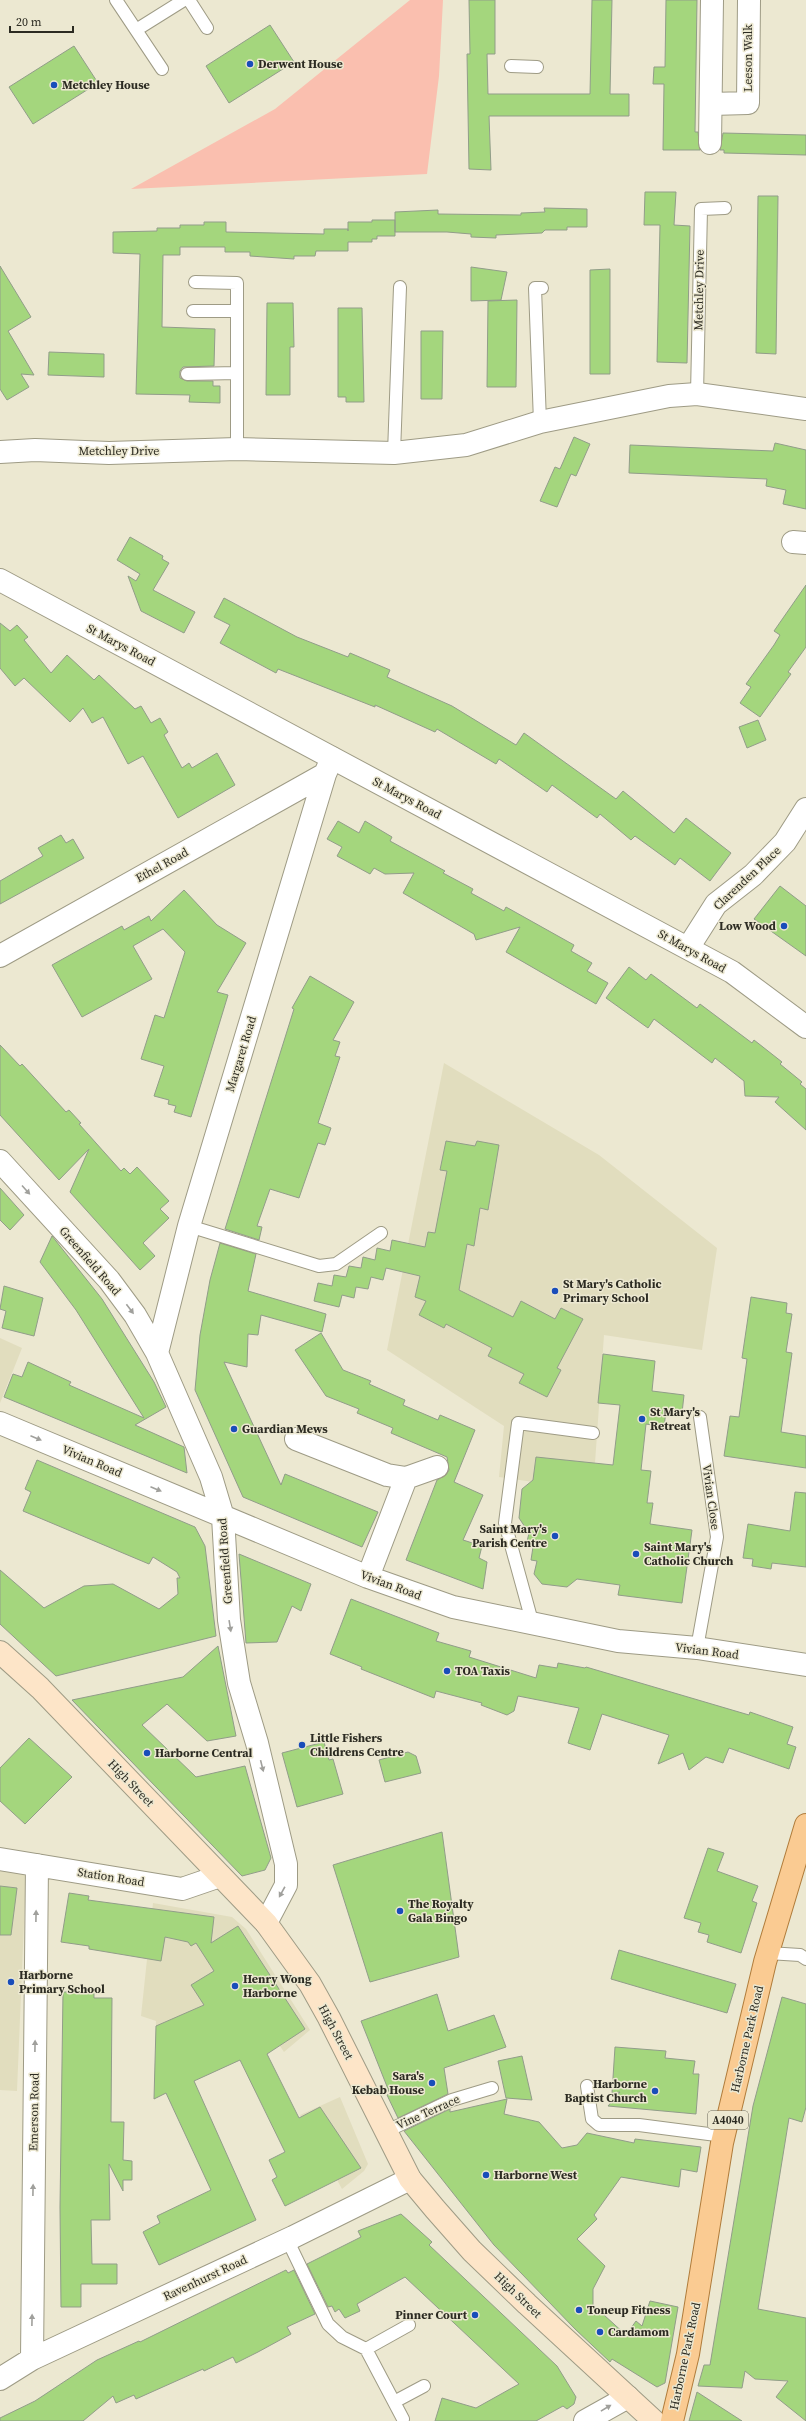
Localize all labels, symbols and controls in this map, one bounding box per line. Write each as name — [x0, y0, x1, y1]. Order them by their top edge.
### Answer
scale bar — [10, 8, 73, 34]
text: 20 m — [16, 14, 42, 30]
street label: Leeson Walk — [740, 24, 756, 92]
place label: Derwent House — [258, 56, 343, 72]
marker: Derwent House — [245, 59, 255, 69]
place label: Metchley House — [62, 77, 150, 93]
marker: Metchley House — [49, 80, 59, 90]
street label: Metchley Drive — [690, 249, 708, 331]
street label: Metchley Drive — [79, 443, 160, 459]
street label: St Marys Road — [84, 620, 158, 670]
street label: St Marys Road — [370, 773, 444, 823]
street label: Clarenden Place — [710, 842, 784, 914]
street label: Ethel Road — [133, 844, 191, 886]
place label: Low Wood — [719, 918, 776, 934]
marker: Low Wood — [779, 921, 789, 931]
street label: St Marys Road — [655, 926, 729, 976]
street label: Margaret Road — [222, 1014, 260, 1094]
one-way arrow — [22, 1184, 31, 1195]
street label: Greenfield Road — [56, 1223, 124, 1299]
place label: St Mary's Catholic Primary School — [563, 1276, 662, 1306]
marker: St Mary's Catholic Primary School — [550, 1286, 560, 1296]
one-way arrow — [126, 1303, 134, 1314]
place label: St Mary's Retreat — [650, 1404, 700, 1434]
marker: St Mary's Retreat — [637, 1414, 647, 1424]
place label: Guardian Mews — [242, 1421, 328, 1437]
marker: Guardian Mews — [229, 1424, 239, 1434]
one-way arrow — [31, 1435, 43, 1441]
street label: Vivian Road — [59, 1441, 125, 1481]
street label: Vivian Close — [698, 1463, 724, 1531]
one-way arrow — [150, 1486, 162, 1492]
street label: Greenfield Road — [214, 1517, 236, 1605]
place label: Saint Mary's Parish Centre — [472, 1521, 548, 1551]
marker: Saint Mary's Parish Centre — [550, 1531, 560, 1541]
place label: Saint Mary's Catholic Church — [644, 1539, 734, 1569]
marker: Saint Mary's Catholic Church — [631, 1549, 641, 1559]
street label: Vivian Road — [358, 1567, 424, 1604]
one-way arrow — [227, 1620, 233, 1632]
street label: Vivian Road — [674, 1639, 740, 1663]
place label: TOA Taxis — [455, 1663, 511, 1679]
marker: TOA Taxis — [442, 1666, 452, 1676]
place label: Little Fishers Childrens Centre — [310, 1730, 404, 1760]
marker: Little Fishers Childrens Centre — [297, 1740, 307, 1750]
place label: Harborne Central — [155, 1745, 253, 1761]
marker: Harborne Central — [142, 1748, 152, 1758]
street label: High Street — [104, 1756, 158, 1810]
one-way arrow — [260, 1760, 266, 1772]
street label: Station Road — [76, 1864, 146, 1890]
one-way arrow — [279, 1886, 286, 1898]
place label: The Royalty Gala Bingo — [408, 1896, 474, 1926]
marker: The Royalty Gala Bingo — [395, 1906, 405, 1916]
one-way arrow — [33, 1909, 39, 1922]
place label: Harborne Primary School — [19, 1967, 105, 1997]
place label: Henry Wong Harborne — [243, 1971, 312, 2001]
marker: Harborne Primary School — [6, 1977, 16, 1987]
marker: Henry Wong Harborne — [230, 1981, 240, 1991]
street label: Harborne Park Road — [727, 1984, 767, 2094]
street label: High Street — [315, 2002, 357, 2062]
one-way arrow — [32, 2039, 38, 2052]
place label: Sara's Kebab House — [352, 2068, 425, 2098]
street label: Emerson Road — [25, 2073, 43, 2151]
place label: Harborne Baptist Church — [565, 2076, 648, 2106]
marker: Sara's Kebab House — [427, 2078, 437, 2088]
marker: Harborne Baptist Church — [650, 2086, 660, 2096]
street label: Vine Terrace — [394, 2091, 462, 2133]
road number: A4040 — [708, 2111, 748, 2129]
place label: Harborne West — [494, 2167, 578, 2183]
marker: Harborne West — [481, 2170, 491, 2180]
one-way arrow — [30, 2183, 36, 2196]
street label: Ravenhurst Road — [160, 2251, 250, 2304]
street label: High Street — [491, 2268, 545, 2322]
street label: Harborne Park Road — [666, 2301, 704, 2411]
place label: Toneup Fitness — [587, 2302, 671, 2318]
marker: Toneup Fitness — [574, 2305, 584, 2315]
place label: Pinner Court — [395, 2307, 468, 2323]
marker: Pinner Court — [470, 2310, 480, 2320]
one-way arrow — [29, 2313, 35, 2326]
place label: Cardamom — [608, 2324, 669, 2340]
marker: Cardamom — [595, 2327, 605, 2337]
one-way arrow — [600, 2405, 612, 2412]

